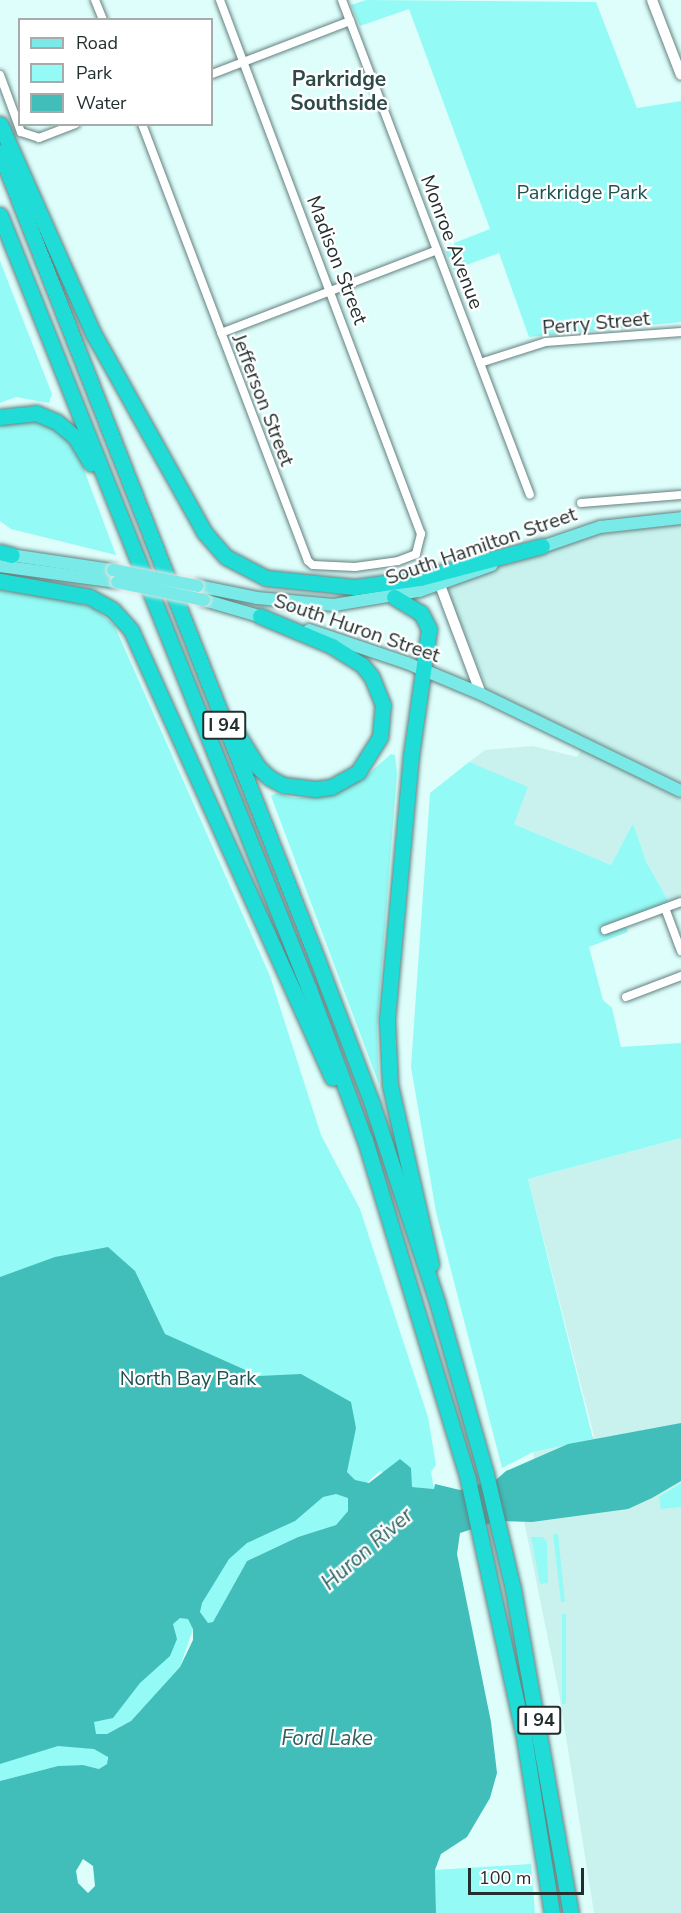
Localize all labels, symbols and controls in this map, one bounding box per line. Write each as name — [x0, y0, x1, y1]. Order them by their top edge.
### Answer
legend — [18, 18, 213, 126]
text: Road — [76, 31, 118, 55]
text: Park — [76, 61, 112, 85]
district label: Parkridge Southside — [290, 66, 388, 116]
text: Water — [76, 91, 127, 115]
street label: Monroe Avenue — [415, 172, 489, 312]
park label: Parkridge Park — [517, 180, 647, 204]
street label: Madison Street — [301, 192, 373, 328]
street label: Perry Street — [541, 306, 651, 340]
street label: Jefferson Street — [227, 331, 299, 469]
street label: South Hamilton Street — [382, 502, 580, 590]
street label: South Huron Street — [271, 588, 443, 668]
road number: I 94 — [202, 710, 246, 740]
park label: North Bay Park — [120, 1366, 256, 1390]
water label: Huron River — [316, 1503, 418, 1595]
road number: I 94 — [516, 1705, 562, 1735]
water label: Ford Lake — [281, 1725, 373, 1751]
scale bar — [471, 1856, 586, 1894]
text: 100 m — [479, 1866, 531, 1890]

